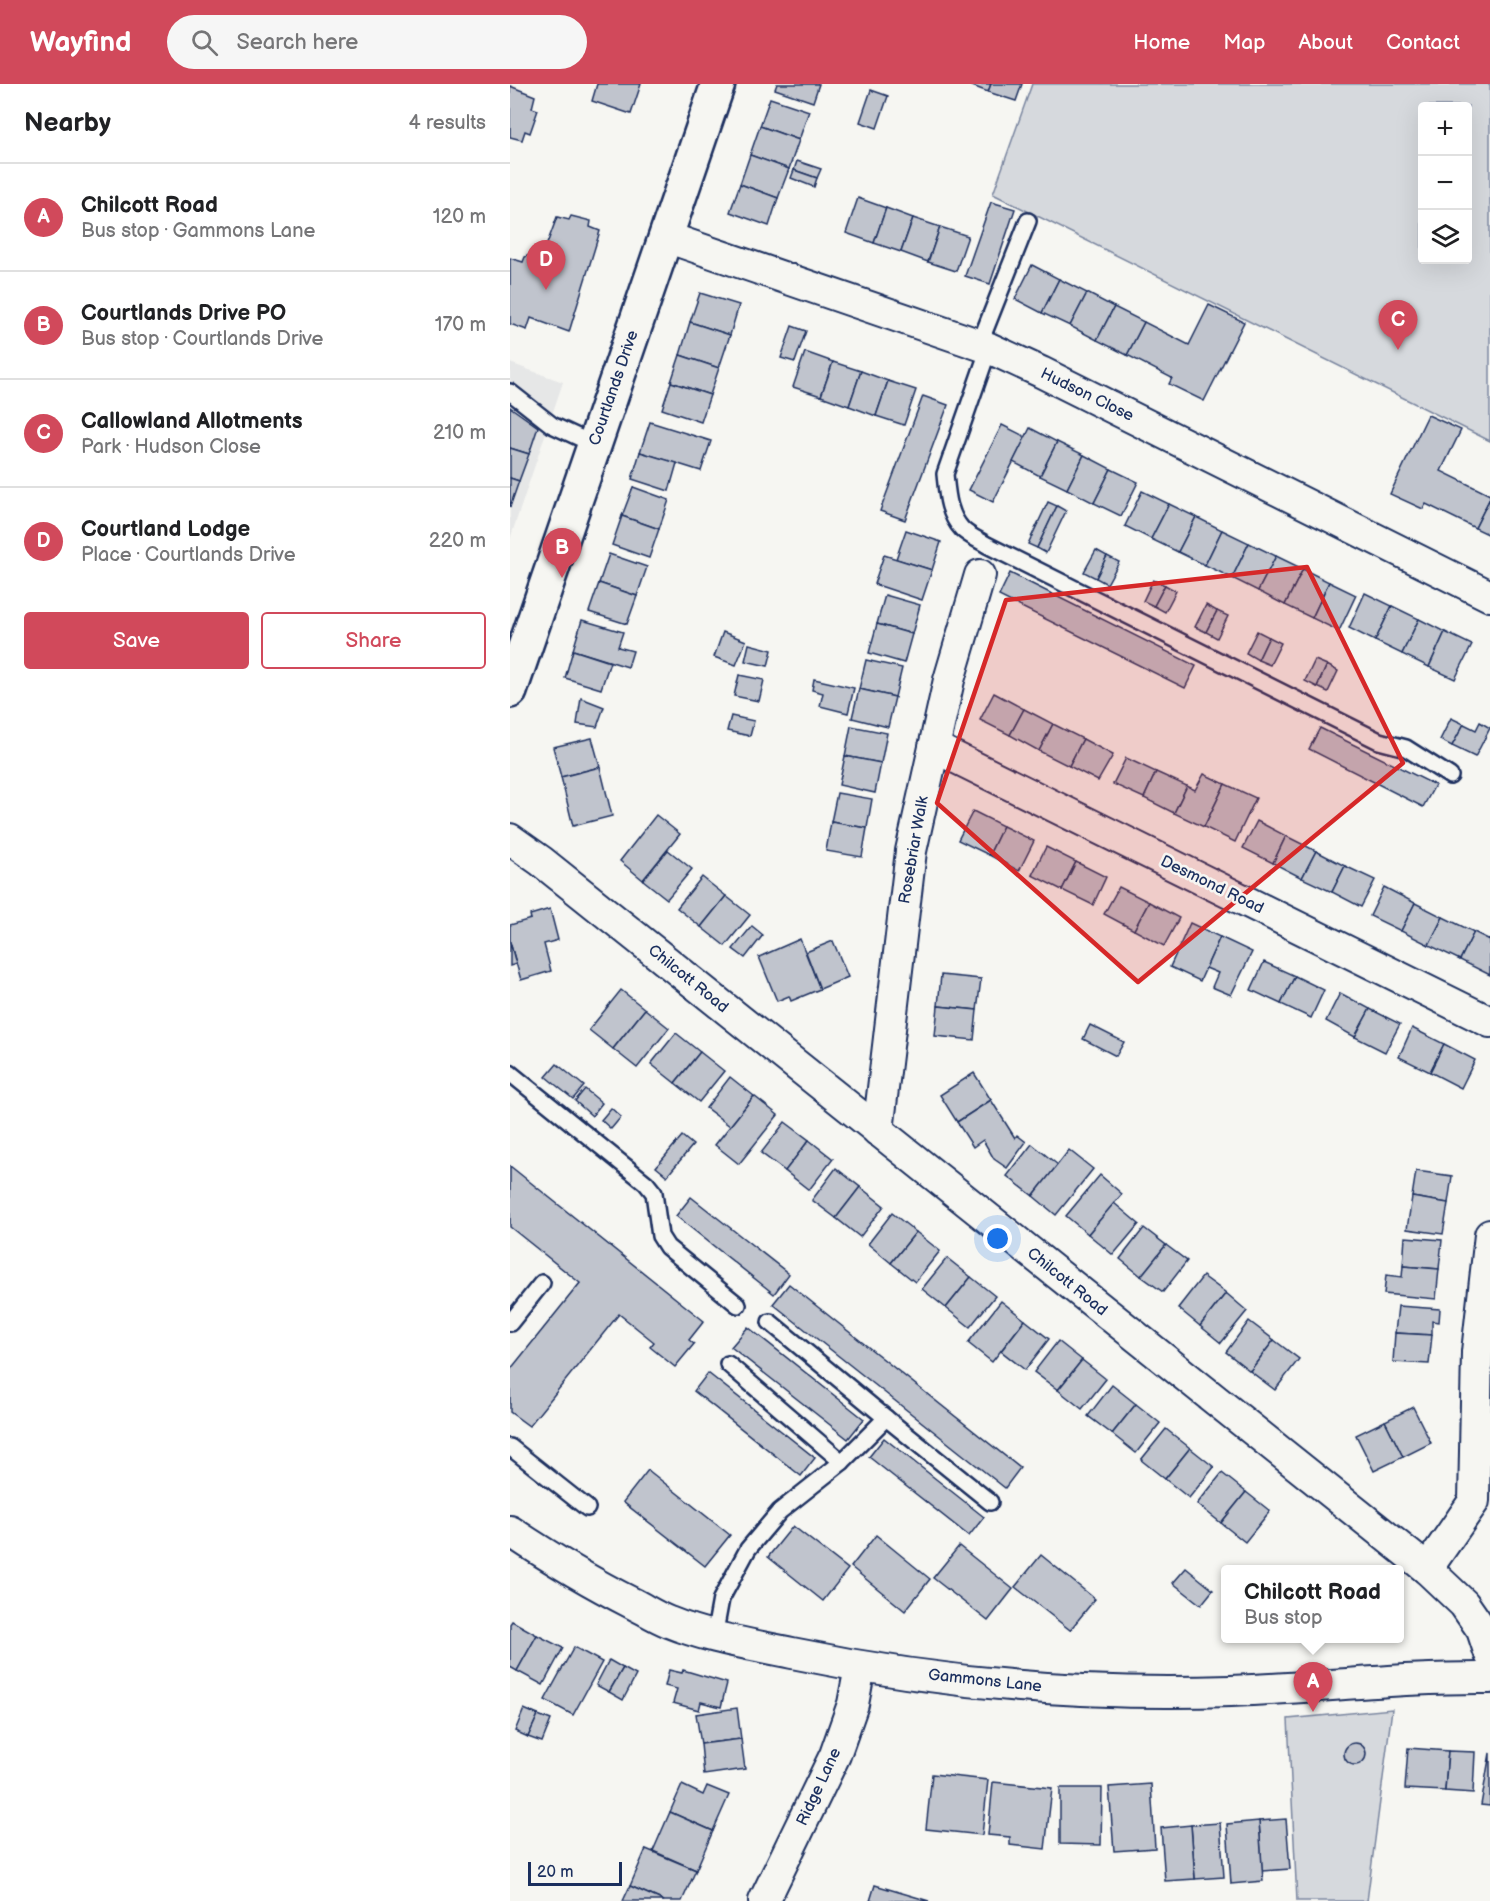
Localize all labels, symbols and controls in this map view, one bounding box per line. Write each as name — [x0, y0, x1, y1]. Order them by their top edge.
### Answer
search box — [167, 15, 587, 69]
text: Wayfind — [30, 26, 131, 59]
icon: search — [188, 26, 221, 59]
text: Search here — [236, 29, 358, 56]
text: Home — [1133, 30, 1190, 55]
text: Map — [1223, 30, 1265, 55]
text: About — [1298, 30, 1353, 55]
text: Contact — [1386, 30, 1460, 55]
map controls — [1418, 102, 1472, 264]
button: + — [1418, 102, 1472, 156]
text: Nearby — [24, 108, 111, 139]
text: 4 results — [408, 111, 486, 135]
button: − — [1418, 156, 1472, 210]
text: Chilcott Road — [81, 192, 218, 219]
text: A — [37, 205, 50, 229]
text: 120 m — [433, 205, 486, 229]
button: layers — [1418, 210, 1472, 264]
text: Bus stop · Gammons Lane — [81, 219, 315, 243]
pin: D — [526, 240, 566, 290]
text: Courtlands Drive PO — [81, 300, 286, 327]
pin: C — [1378, 300, 1418, 350]
text: B — [36, 313, 51, 337]
text: 170 m — [435, 313, 486, 337]
text: Bus stop · Courtlands Drive — [81, 327, 323, 351]
street label: Courtlands Drive — [585, 327, 643, 448]
street label: Hudson Close — [1037, 364, 1137, 426]
text: Callowland Allotments — [81, 408, 303, 435]
text: C — [36, 421, 51, 445]
text: 210 m — [433, 421, 486, 445]
text: Park · Hudson Close — [81, 435, 261, 459]
text: Courtland Lodge — [81, 516, 250, 543]
pin: B — [542, 528, 582, 578]
text: D — [37, 529, 50, 553]
text: 220 m — [429, 529, 486, 553]
text: Place · Courtlands Drive — [81, 543, 296, 567]
button: Save — [24, 612, 249, 669]
button: Share — [261, 612, 486, 669]
street label: Rosebriar Walk — [895, 794, 933, 905]
street label: Desmond Road — [1157, 852, 1267, 918]
street label: Chilcott Road — [644, 941, 732, 1017]
your location — [983, 1224, 1012, 1253]
street label: Chilcott Road — [1023, 1244, 1111, 1320]
popup — [1221, 1565, 1404, 1643]
text: Chilcott Road — [1244, 1579, 1381, 1606]
text: Bus stop — [1244, 1606, 1323, 1630]
pin: A — [1294, 1662, 1332, 1712]
street label: Gammons Lane — [927, 1666, 1043, 1696]
street label: Ridge Lane — [793, 1745, 846, 1829]
scale bar — [528, 1859, 622, 1886]
text: 20 m — [537, 1863, 573, 1882]

